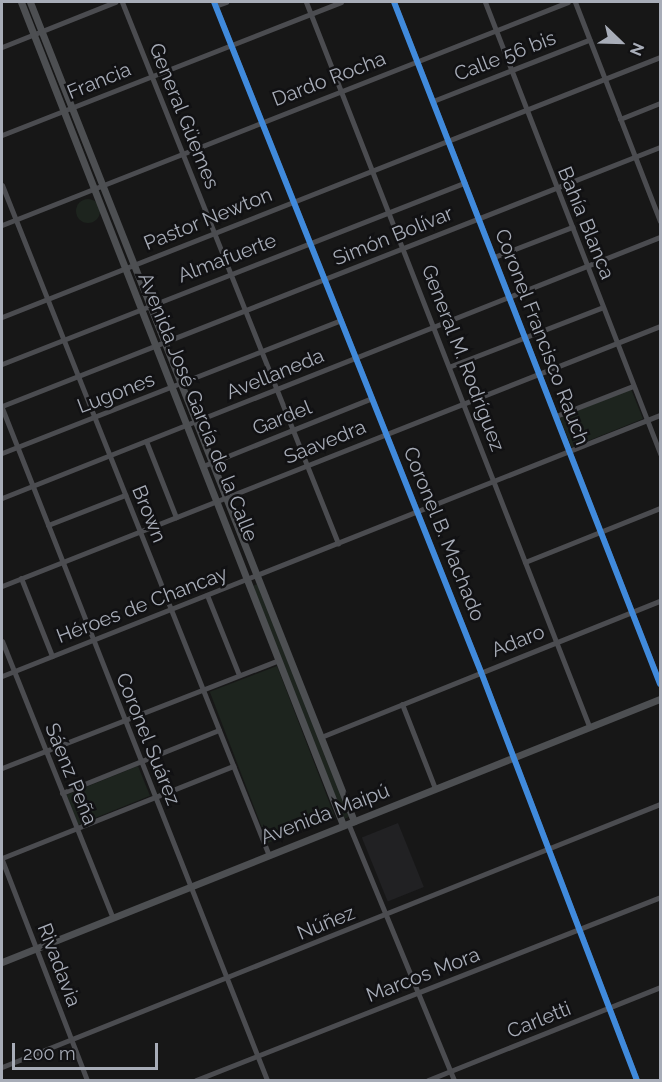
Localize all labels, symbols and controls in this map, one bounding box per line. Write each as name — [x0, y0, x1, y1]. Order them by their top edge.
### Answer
north arrow — [590, 12, 650, 72]
street label: Calle 56 bis — [451, 26, 559, 86]
street label: General Güemes — [144, 39, 224, 193]
text: N — [626, 40, 648, 59]
street label: Dardo Rocha — [269, 46, 389, 112]
street label: Francia — [64, 57, 134, 105]
street label: Bahía Blanca — [553, 163, 619, 283]
street label: Pastor Newton — [140, 182, 276, 256]
street label: Simón Bolívar — [330, 201, 456, 271]
street label: Coronel Francisco Rauch — [490, 225, 594, 449]
street label: Almafuerte — [174, 228, 280, 288]
street label: General M. Rodríguez — [416, 261, 510, 455]
street label: Avenida José García de la Calle — [133, 269, 263, 545]
street label: Avellaneda — [223, 344, 327, 404]
street label: Lugones — [74, 367, 158, 419]
street label: Gardel — [249, 395, 315, 441]
street label: Saavedra — [281, 415, 369, 469]
street label: Coronel B. Machado — [398, 443, 490, 625]
street label: Brown — [127, 482, 171, 546]
street label: Héroes de Chancay — [53, 561, 231, 649]
street label: Adaro — [488, 620, 548, 662]
street label: Coronel Suárez — [110, 669, 186, 809]
street label: Sáenz Peña — [40, 719, 102, 829]
street label: Avenida Maipú — [257, 778, 393, 850]
street label: Núñez — [293, 901, 359, 945]
street label: Rivadavia — [32, 920, 86, 1010]
street label: Marcos Mora — [363, 942, 483, 1008]
street label: Carletti — [504, 996, 574, 1044]
scale bar — [15, 1031, 160, 1069]
text: 200 m — [23, 1043, 76, 1064]

